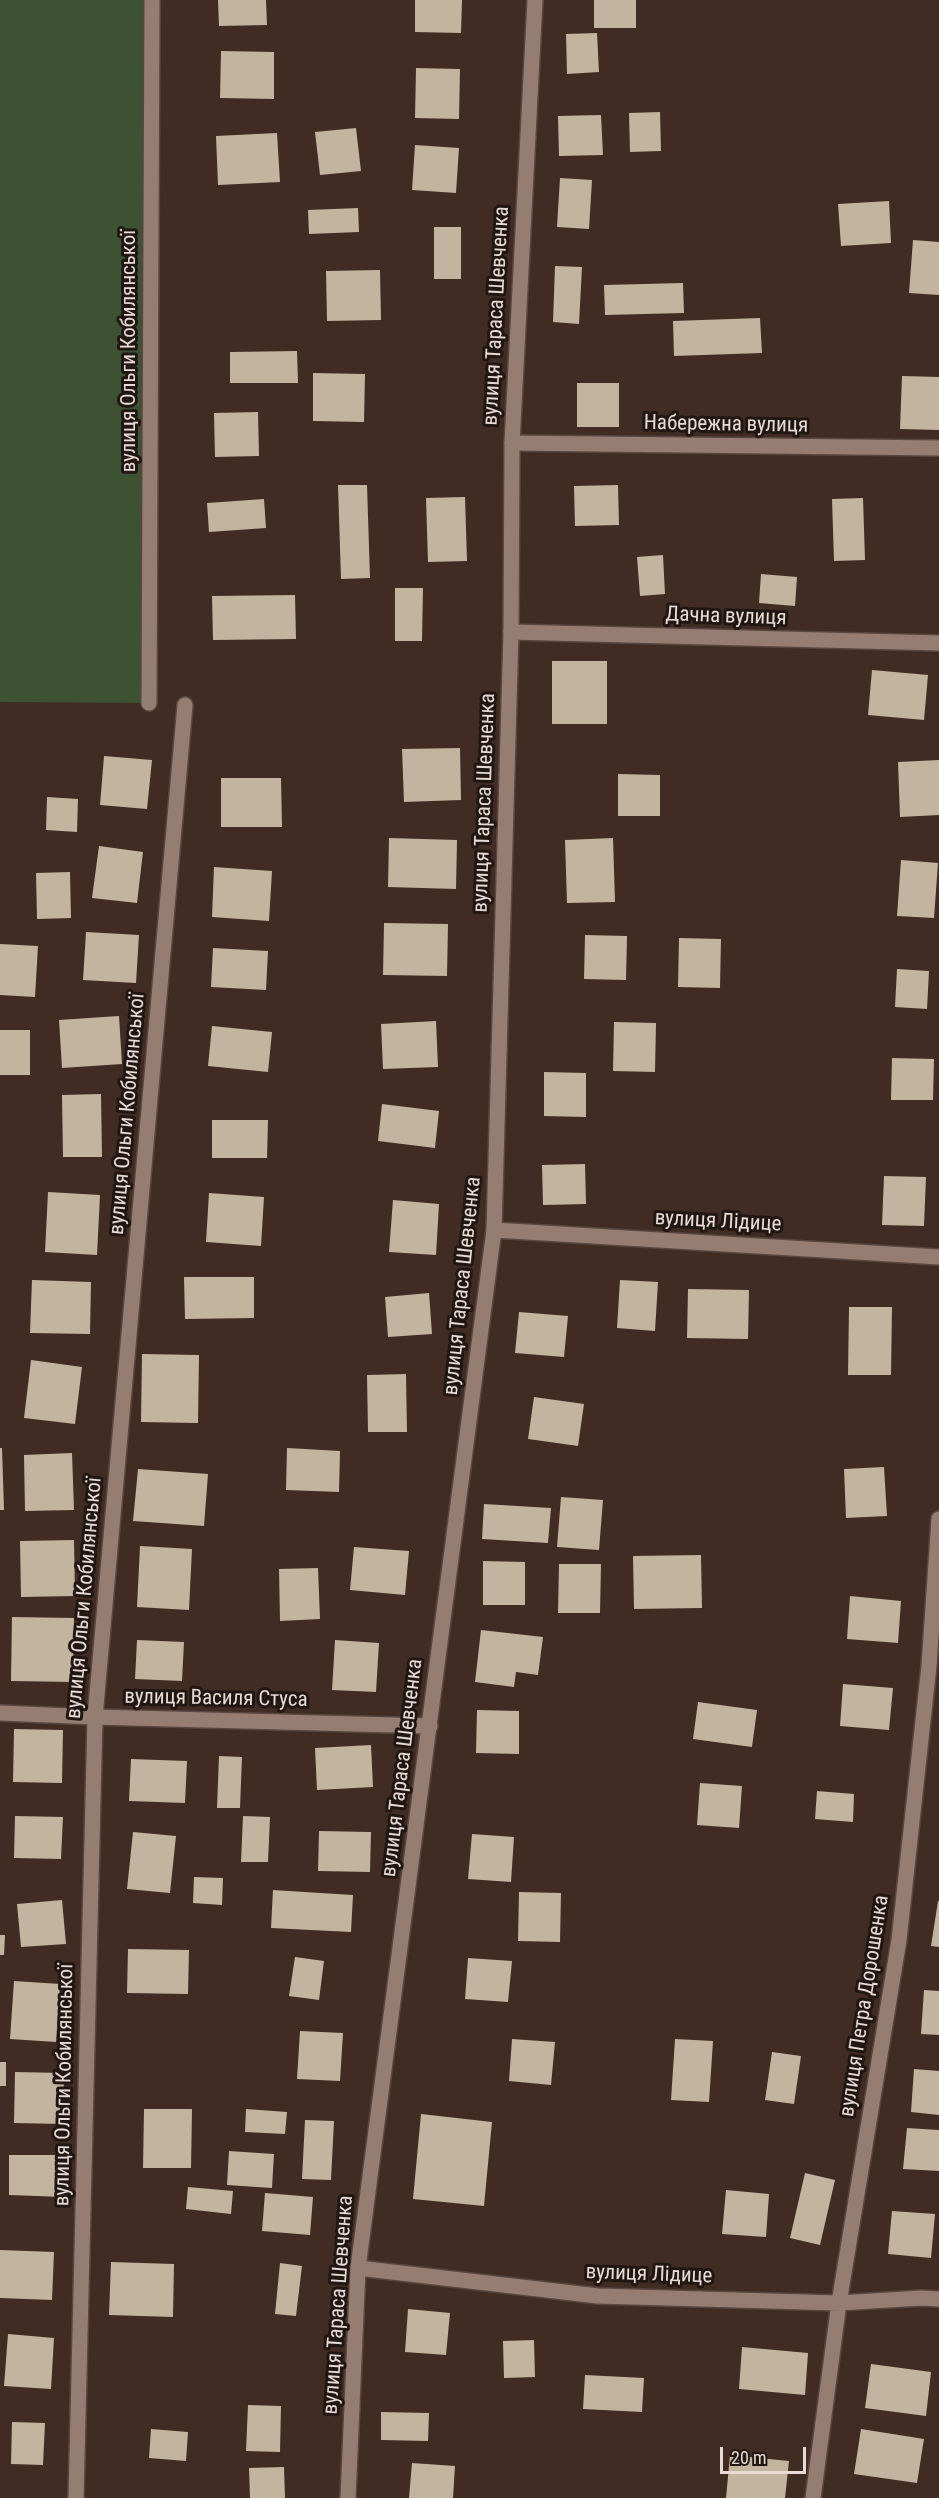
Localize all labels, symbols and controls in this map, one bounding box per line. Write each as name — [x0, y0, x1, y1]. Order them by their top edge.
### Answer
street label: вулиця Тараса Шевченка — [479, 206, 515, 426]
street label: вулиця Ольги Кобилянської — [117, 230, 143, 472]
street label: Набережна вулиця — [644, 411, 808, 439]
street label: Дачна вулиця — [665, 602, 787, 632]
street label: вулиця Тараса Шевченка — [469, 693, 501, 913]
street label: вулиця Ольги Кобилянської — [105, 992, 151, 1236]
street label: вулиця Тараса Шевченка — [439, 1176, 487, 1396]
street label: вулиця Лідице — [654, 1206, 782, 1238]
street label: вулиця Ольги Кобилянської — [62, 1476, 108, 1720]
street label: вулиця Тараса Шевченка — [377, 1658, 429, 1878]
street label: вулиця Василя Стуса — [124, 1685, 308, 1713]
street label: вулиця Петра Дорошенка — [835, 1893, 895, 2119]
street label: вулиця Ольги Кобилянської — [50, 1964, 80, 2206]
street label: вулиця Тараса Шевченка — [319, 2195, 359, 2415]
street label: вулиця Лідице — [585, 2260, 713, 2290]
scale bar — [723, 2435, 808, 2473]
text: 20 m — [731, 2447, 766, 2468]

